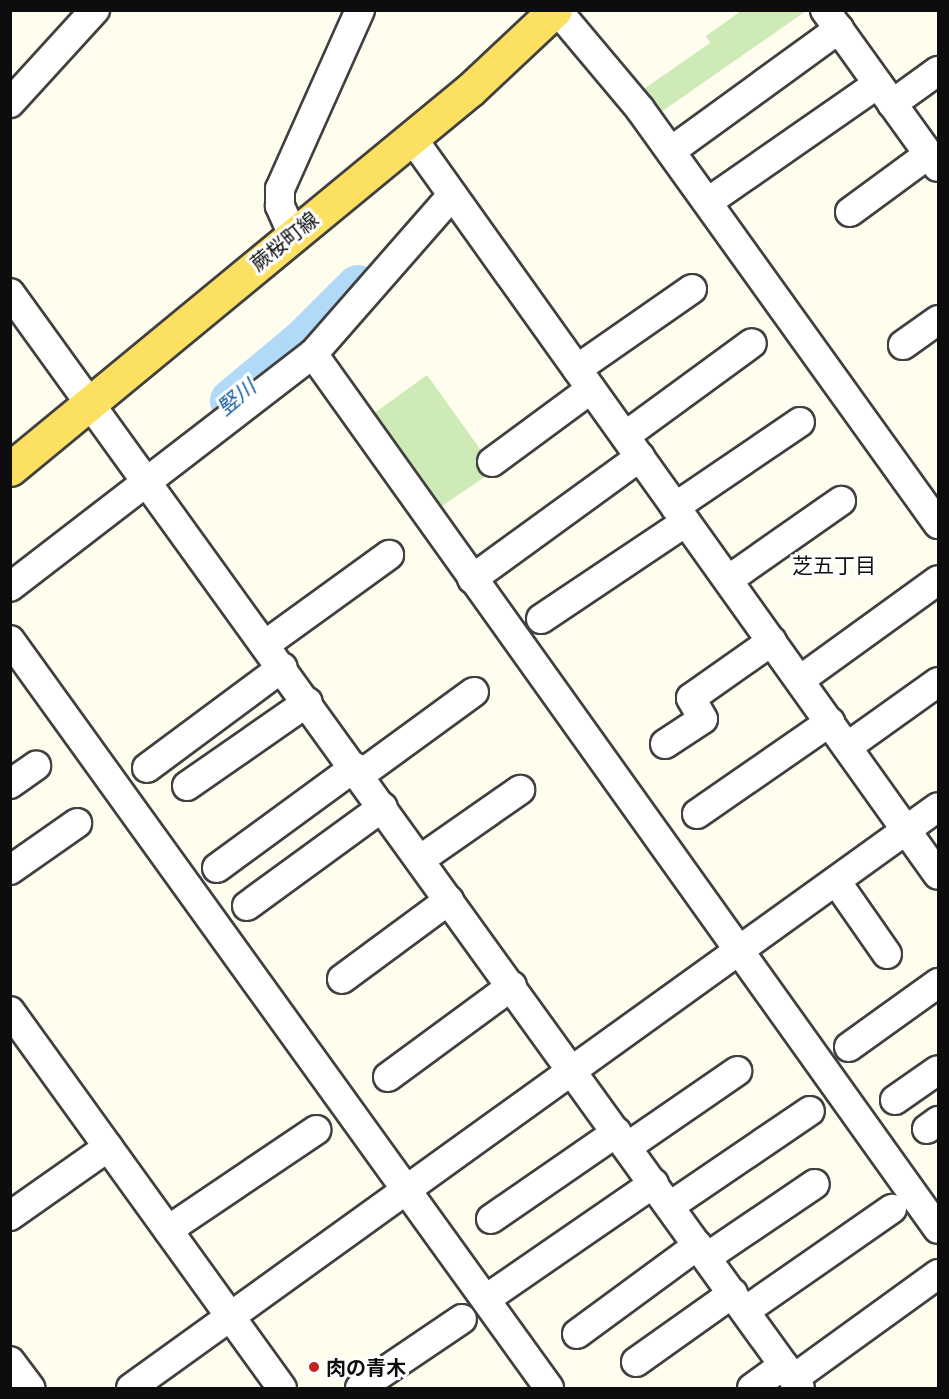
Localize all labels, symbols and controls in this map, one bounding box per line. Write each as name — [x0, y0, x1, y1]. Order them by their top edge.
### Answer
street label: 蕨桜町線 — [245, 207, 323, 275]
water label: 竪川 — [212, 374, 260, 420]
district label: 芝五丁目 — [792, 552, 876, 578]
place label: 肉の青木 — [326, 1355, 406, 1379]
marker: 肉の青木 — [307, 1360, 321, 1374]

